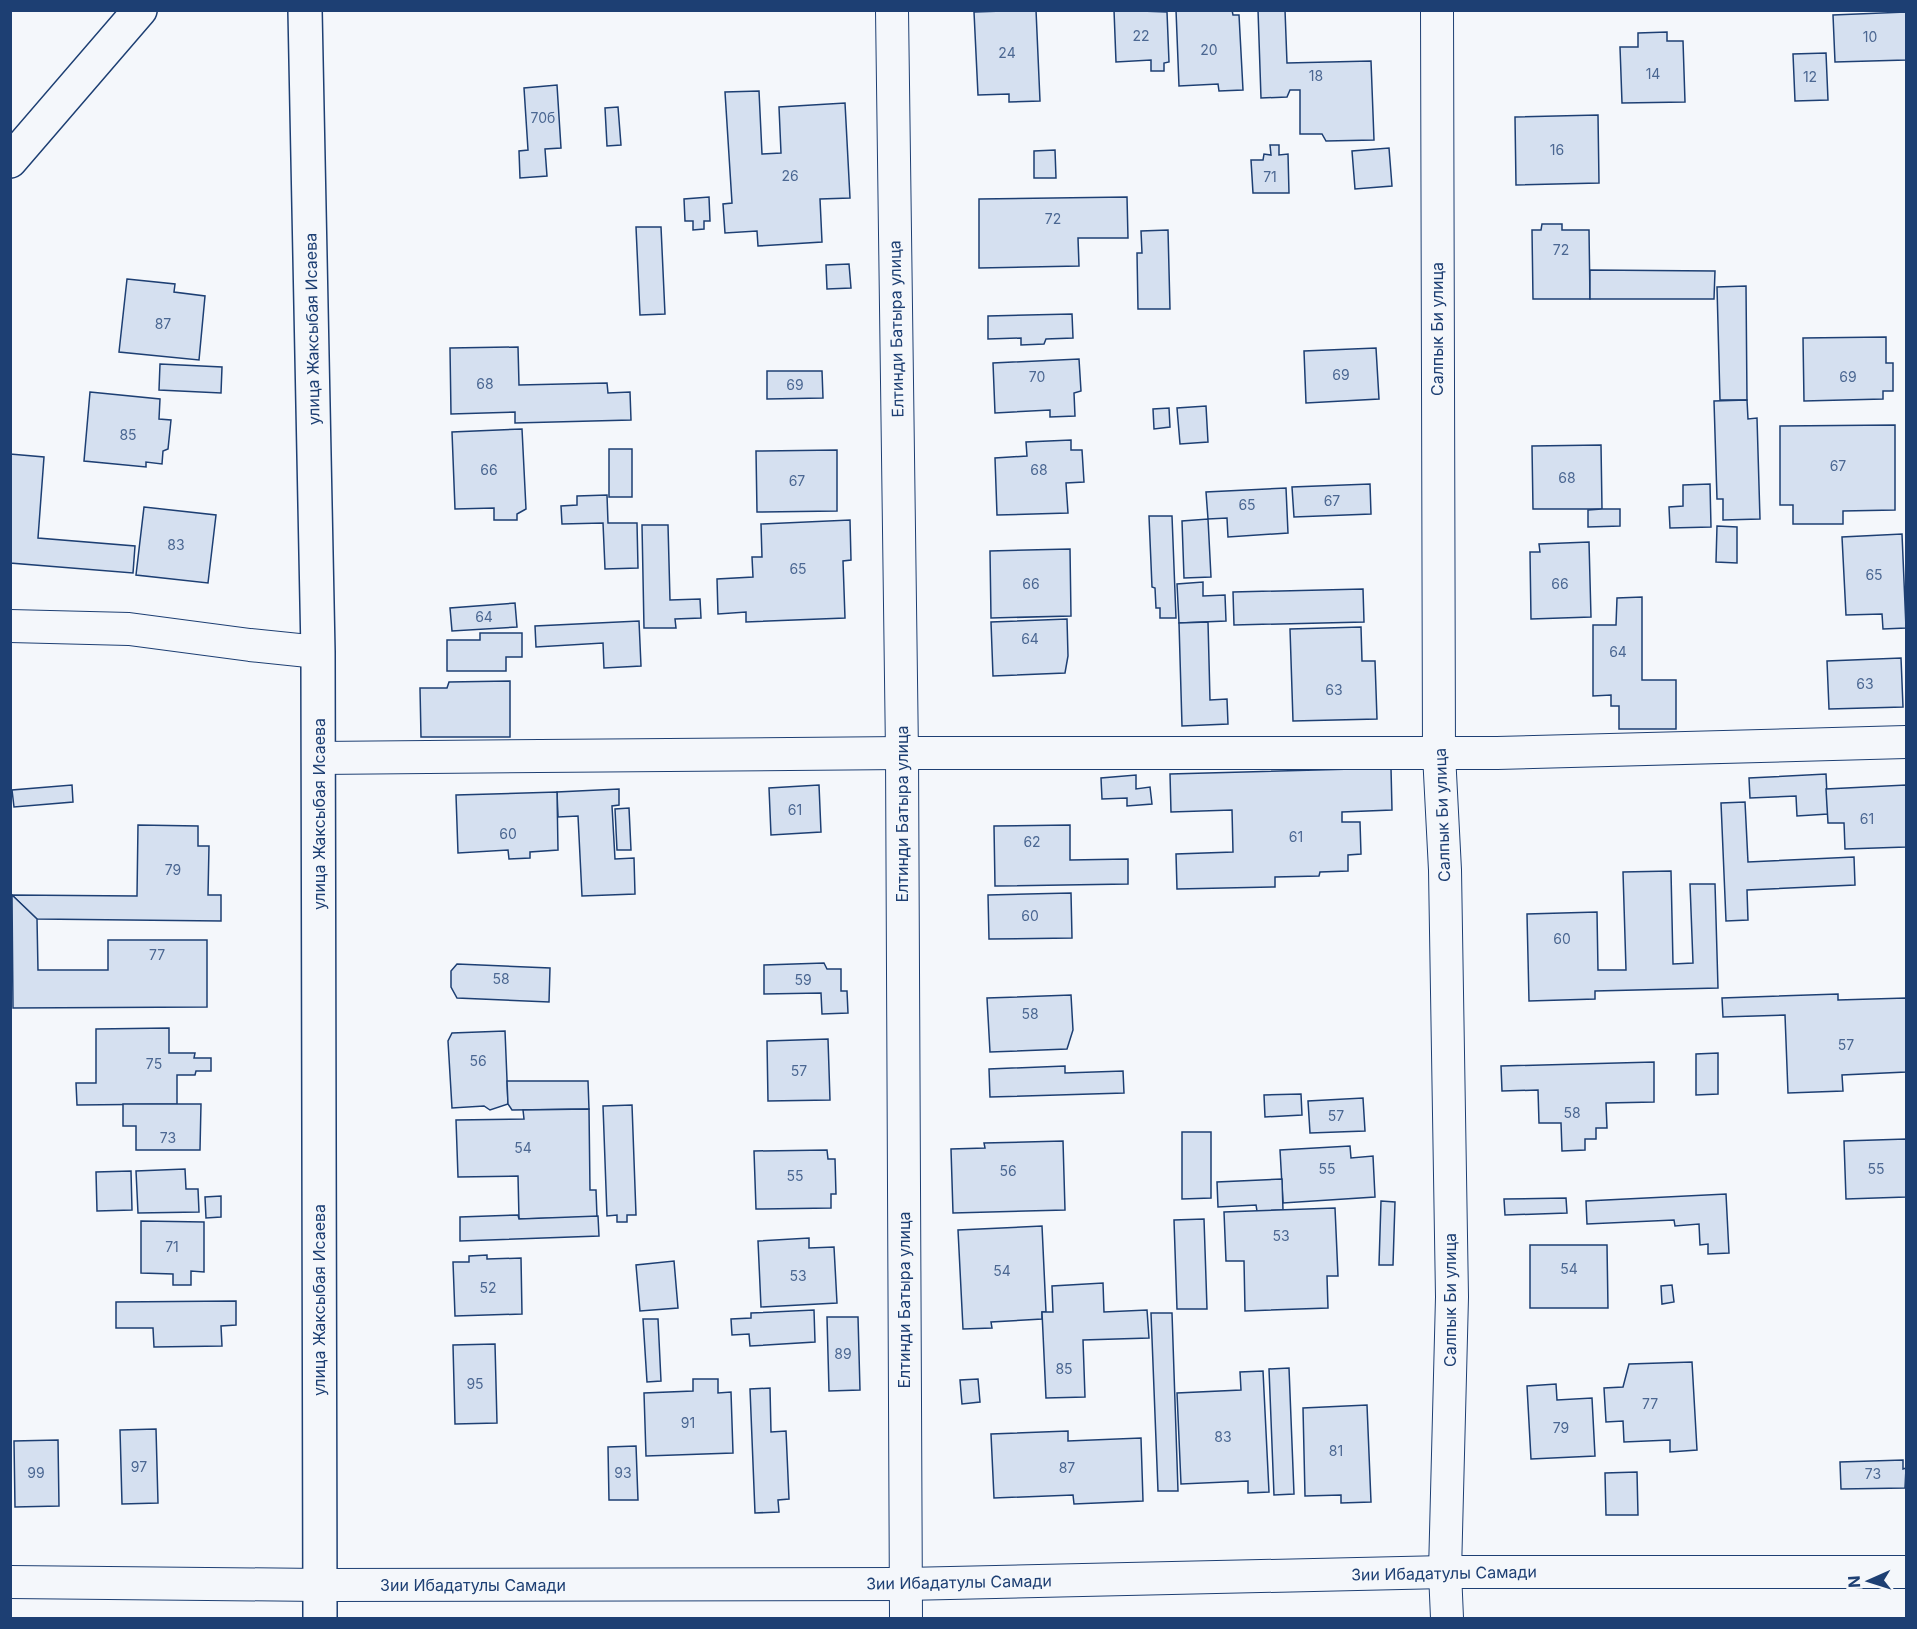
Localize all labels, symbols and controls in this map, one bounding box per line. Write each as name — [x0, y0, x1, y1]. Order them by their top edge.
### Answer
house number: 22 — [1132, 27, 1150, 44]
house number: 10 — [1863, 28, 1877, 45]
house number: 20 — [1200, 41, 1218, 58]
house number: 24 — [998, 44, 1016, 61]
house number: 14 — [1646, 65, 1660, 82]
house number: 18 — [1309, 67, 1323, 84]
house number: 12 — [1803, 68, 1817, 85]
house number: 70б — [531, 109, 555, 126]
house number: 16 — [1550, 141, 1564, 158]
house number: 26 — [781, 167, 799, 184]
house number: 71 — [1263, 168, 1277, 185]
house number: 72 — [1045, 210, 1061, 227]
street label: улица Жаксыбая Исаева — [300, 233, 324, 425]
street label: Елтинди Батыра улица — [884, 240, 908, 418]
house number: 72 — [1553, 241, 1569, 258]
street label: Салпык Би улица — [1427, 262, 1447, 396]
house number: 87 — [155, 315, 171, 332]
house number: 69 — [1332, 366, 1350, 383]
house number: 70 — [1029, 368, 1045, 385]
house number: 69 — [1839, 368, 1857, 385]
house number: 68 — [476, 375, 494, 392]
house number: 69 — [786, 376, 804, 393]
house number: 85 — [119, 426, 137, 443]
house number: 67 — [1830, 457, 1846, 474]
house number: 66 — [480, 461, 498, 478]
house number: 68 — [1030, 461, 1048, 478]
house number: 68 — [1558, 469, 1576, 486]
house number: 67 — [789, 472, 805, 489]
house number: 67 — [1324, 492, 1340, 509]
house number: 65 — [1238, 496, 1256, 513]
house number: 83 — [167, 536, 185, 553]
house number: 65 — [789, 560, 807, 577]
house number: 65 — [1865, 566, 1883, 583]
house number: 66 — [1022, 575, 1040, 592]
house number: 66 — [1551, 575, 1569, 592]
house number: 64 — [475, 608, 493, 625]
house number: 64 — [1021, 630, 1039, 647]
house number: 64 — [1609, 643, 1627, 660]
house number: 63 — [1856, 675, 1874, 692]
house number: 63 — [1325, 681, 1343, 698]
street label: улица Жаксыбая Исаева — [309, 718, 329, 910]
street label: Елтинди Батыра улица — [892, 725, 912, 903]
street label: Салпык Би улица — [1430, 748, 1454, 882]
house number: 61 — [788, 801, 802, 818]
house number: 61 — [1860, 810, 1874, 827]
house number: 60 — [499, 825, 517, 842]
house number: 61 — [1289, 828, 1303, 845]
house number: 62 — [1023, 833, 1041, 850]
house number: 79 — [165, 861, 181, 878]
house number: 60 — [1021, 907, 1039, 924]
house number: 60 — [1553, 930, 1571, 947]
house number: 77 — [149, 946, 165, 963]
house number: 58 — [492, 970, 510, 987]
house number: 59 — [794, 971, 812, 988]
house number: 58 — [1021, 1005, 1039, 1022]
house number: 57 — [1838, 1036, 1854, 1053]
house number: 56 — [469, 1052, 487, 1069]
house number: 75 — [146, 1055, 162, 1072]
house number: 57 — [791, 1062, 807, 1079]
house number: 58 — [1563, 1104, 1581, 1121]
house number: 57 — [1328, 1107, 1344, 1124]
house number: 73 — [160, 1129, 176, 1146]
house number: 54 — [514, 1139, 532, 1156]
house number: 55 — [1318, 1160, 1336, 1177]
house number: 55 — [1867, 1160, 1885, 1177]
house number: 56 — [999, 1162, 1017, 1179]
house number: 55 — [786, 1167, 804, 1184]
street label: улица Жаксыбая Исаева — [309, 1204, 329, 1396]
street label: Елтинди Батыра улица — [894, 1211, 914, 1389]
house number: 53 — [1272, 1227, 1290, 1244]
street label: Салпык Би улица — [1440, 1233, 1460, 1367]
house number: 71 — [165, 1238, 179, 1255]
house number: 54 — [1560, 1260, 1578, 1277]
house number: 54 — [993, 1262, 1011, 1279]
house number: 53 — [789, 1267, 807, 1284]
house number: 52 — [479, 1279, 497, 1296]
house number: 89 — [834, 1345, 852, 1362]
house number: 85 — [1055, 1360, 1073, 1377]
house number: 95 — [466, 1375, 484, 1392]
house number: 77 — [1642, 1395, 1658, 1412]
house number: 91 — [681, 1414, 695, 1431]
house number: 79 — [1553, 1419, 1569, 1436]
house number: 83 — [1214, 1428, 1232, 1445]
house number: 81 — [1329, 1442, 1343, 1459]
house number: 97 — [131, 1458, 147, 1475]
house number: 87 — [1059, 1459, 1075, 1476]
house number: 99 — [27, 1464, 45, 1481]
house number: 93 — [614, 1464, 632, 1481]
house number: 73 — [1865, 1465, 1881, 1482]
north arrow — [1839, 1551, 1899, 1611]
street label: Зии Ибадатулы Самади — [1351, 1561, 1537, 1585]
street label: Зии Ибадатулы Самади — [866, 1570, 1052, 1594]
street label: Зии Ибадатулы Самади — [380, 1575, 566, 1595]
text: N — [1844, 1575, 1864, 1588]

